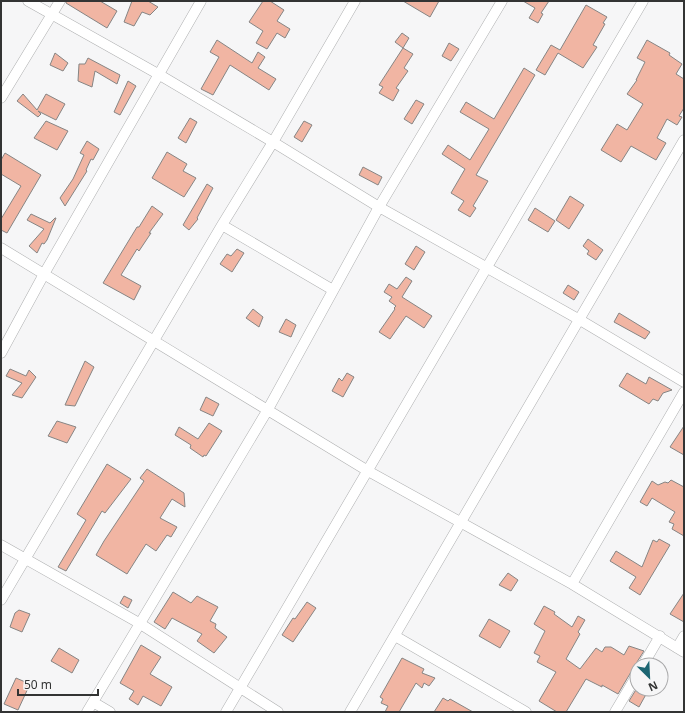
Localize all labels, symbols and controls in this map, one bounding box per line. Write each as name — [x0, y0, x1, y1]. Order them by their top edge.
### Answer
north arrow — [629, 657, 669, 697]
scale bar — [18, 671, 98, 697]
text: 50 m — [24, 676, 52, 693]
text: N — [646, 678, 660, 695]

